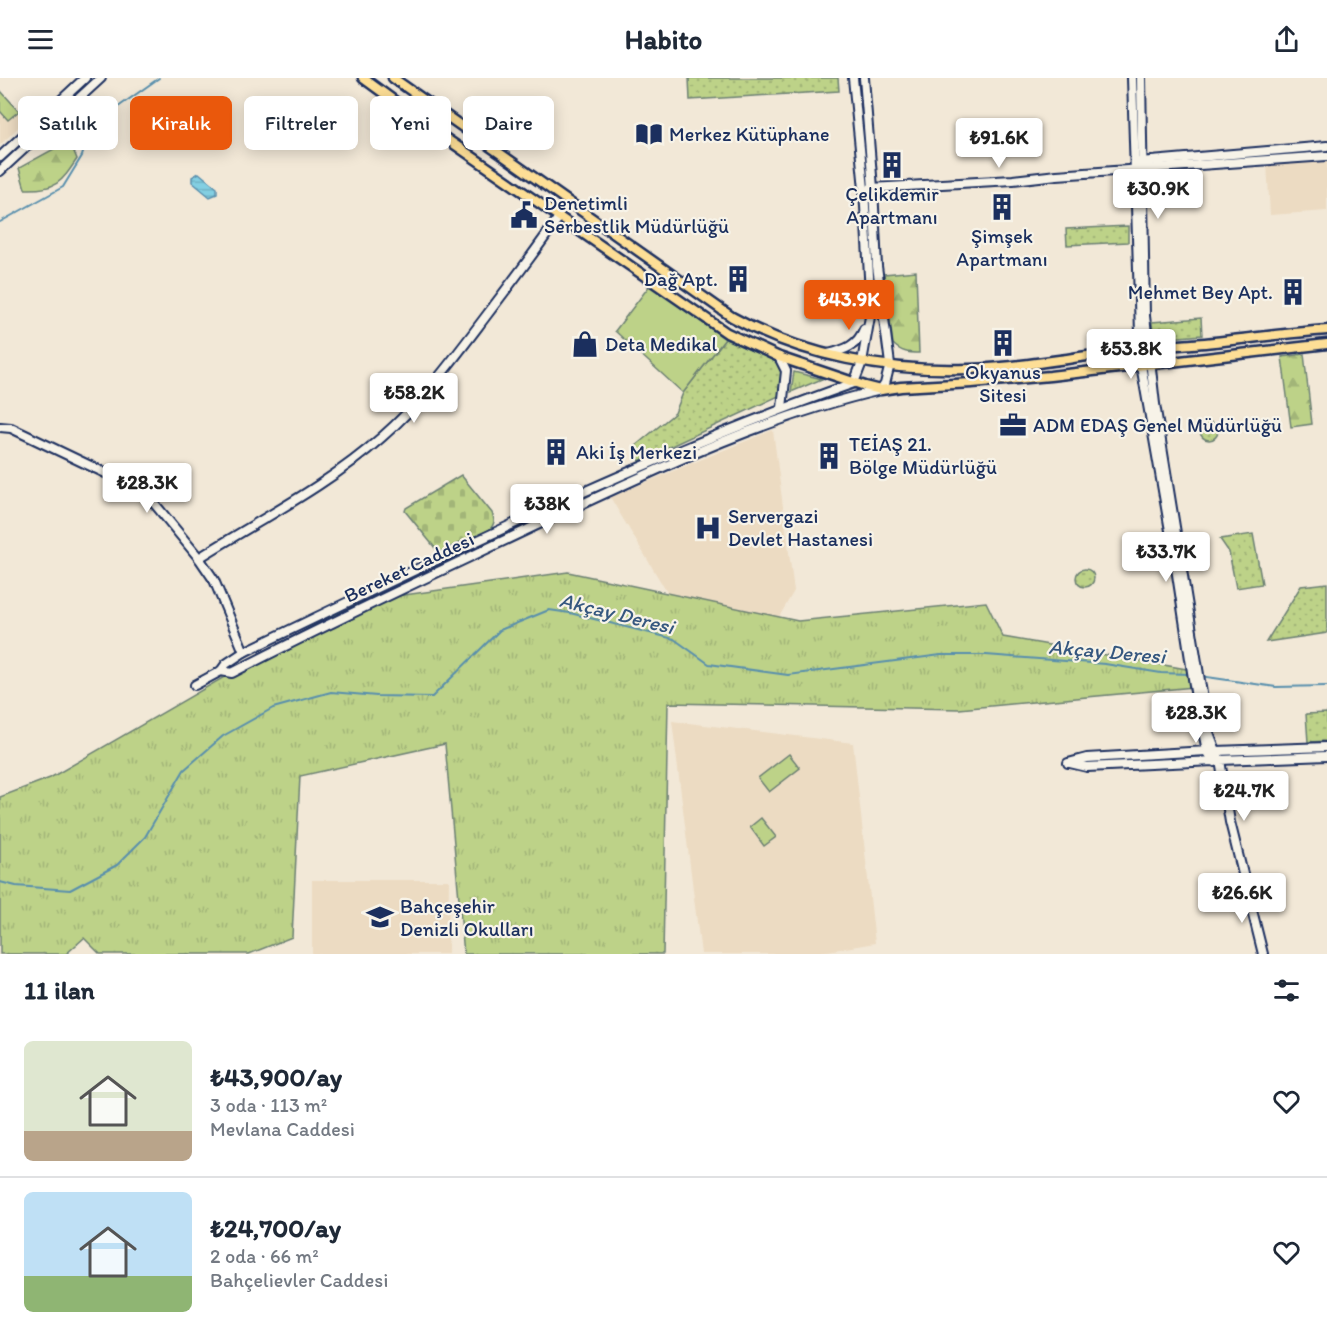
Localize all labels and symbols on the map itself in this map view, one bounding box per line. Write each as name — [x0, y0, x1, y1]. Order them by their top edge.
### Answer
pin: ₺91.6K — [950, 118, 1048, 169]
library icon: Merkez Kütüphane — [634, 119, 664, 149]
place label: Merkez Kütüphane — [669, 122, 830, 146]
building icon: Çelikdemir Apartmanı — [877, 150, 907, 180]
pin: ₺30.9K — [1109, 169, 1207, 220]
place label: Çelikdemir Apartmanı — [845, 182, 939, 229]
place label: Denetimli Serbestlik Müdürlüğü — [544, 191, 729, 238]
building icon: Şimşek Apartmanı — [987, 192, 1017, 222]
public building icon: Denetimli Serbestlik Müdürlüğü — [509, 200, 539, 230]
place label: Şimşek Apartmanı — [956, 224, 1048, 271]
building icon: Dağ Apt. — [723, 264, 753, 294]
place label: Dağ Apt. — [644, 267, 718, 291]
building icon: Mehmet Bey Apt. — [1278, 277, 1308, 307]
pin: ₺43.9K — [800, 280, 898, 331]
place label: Mehmet Bey Apt. — [1128, 280, 1273, 304]
building icon: Okyanus Sitesi — [988, 328, 1018, 358]
shop icon: Deta Medikal — [570, 329, 600, 359]
pin: ₺53.8K — [1082, 329, 1180, 380]
place label: Deta Medikal — [605, 332, 717, 356]
place label: Okyanus Sitesi — [965, 360, 1041, 407]
pin: ₺58.2K — [365, 373, 463, 424]
office icon: ADM EDAŞ Genel Müdürlüğü — [998, 410, 1028, 440]
place label: ADM EDAŞ Genel Müdürlüğü — [1033, 413, 1282, 437]
place label: TEİAŞ 21. Bölge Müdürlüğü — [849, 432, 997, 479]
building icon: Aki İş Merkezi — [541, 437, 571, 467]
place label: Aki İş Merkezi — [576, 440, 697, 464]
building icon: TEİAŞ 21. Bölge Müdürlüğü — [814, 441, 844, 471]
pin: ₺28.3K — [98, 463, 196, 514]
pin: ₺38K — [511, 484, 583, 535]
place label: Servergazi Devlet Hastanesi — [728, 504, 873, 551]
hospital icon: Servergazi Devlet Hastanesi — [693, 513, 723, 543]
street label: Bereket Caddesi — [340, 526, 478, 608]
pin: ₺33.7K — [1117, 532, 1215, 583]
water label: Akçay Deresi — [557, 587, 679, 640]
water label: Akçay Deresi — [1048, 633, 1169, 669]
pin: ₺28.3K — [1147, 693, 1245, 744]
pin: ₺24.7K — [1195, 771, 1293, 822]
pin: ₺26.6K — [1193, 873, 1291, 924]
place label: Bahçeşehir Denizli Okulları — [400, 894, 534, 941]
school or university icon: Bahçeşehir Denizli Okulları — [365, 902, 395, 932]

